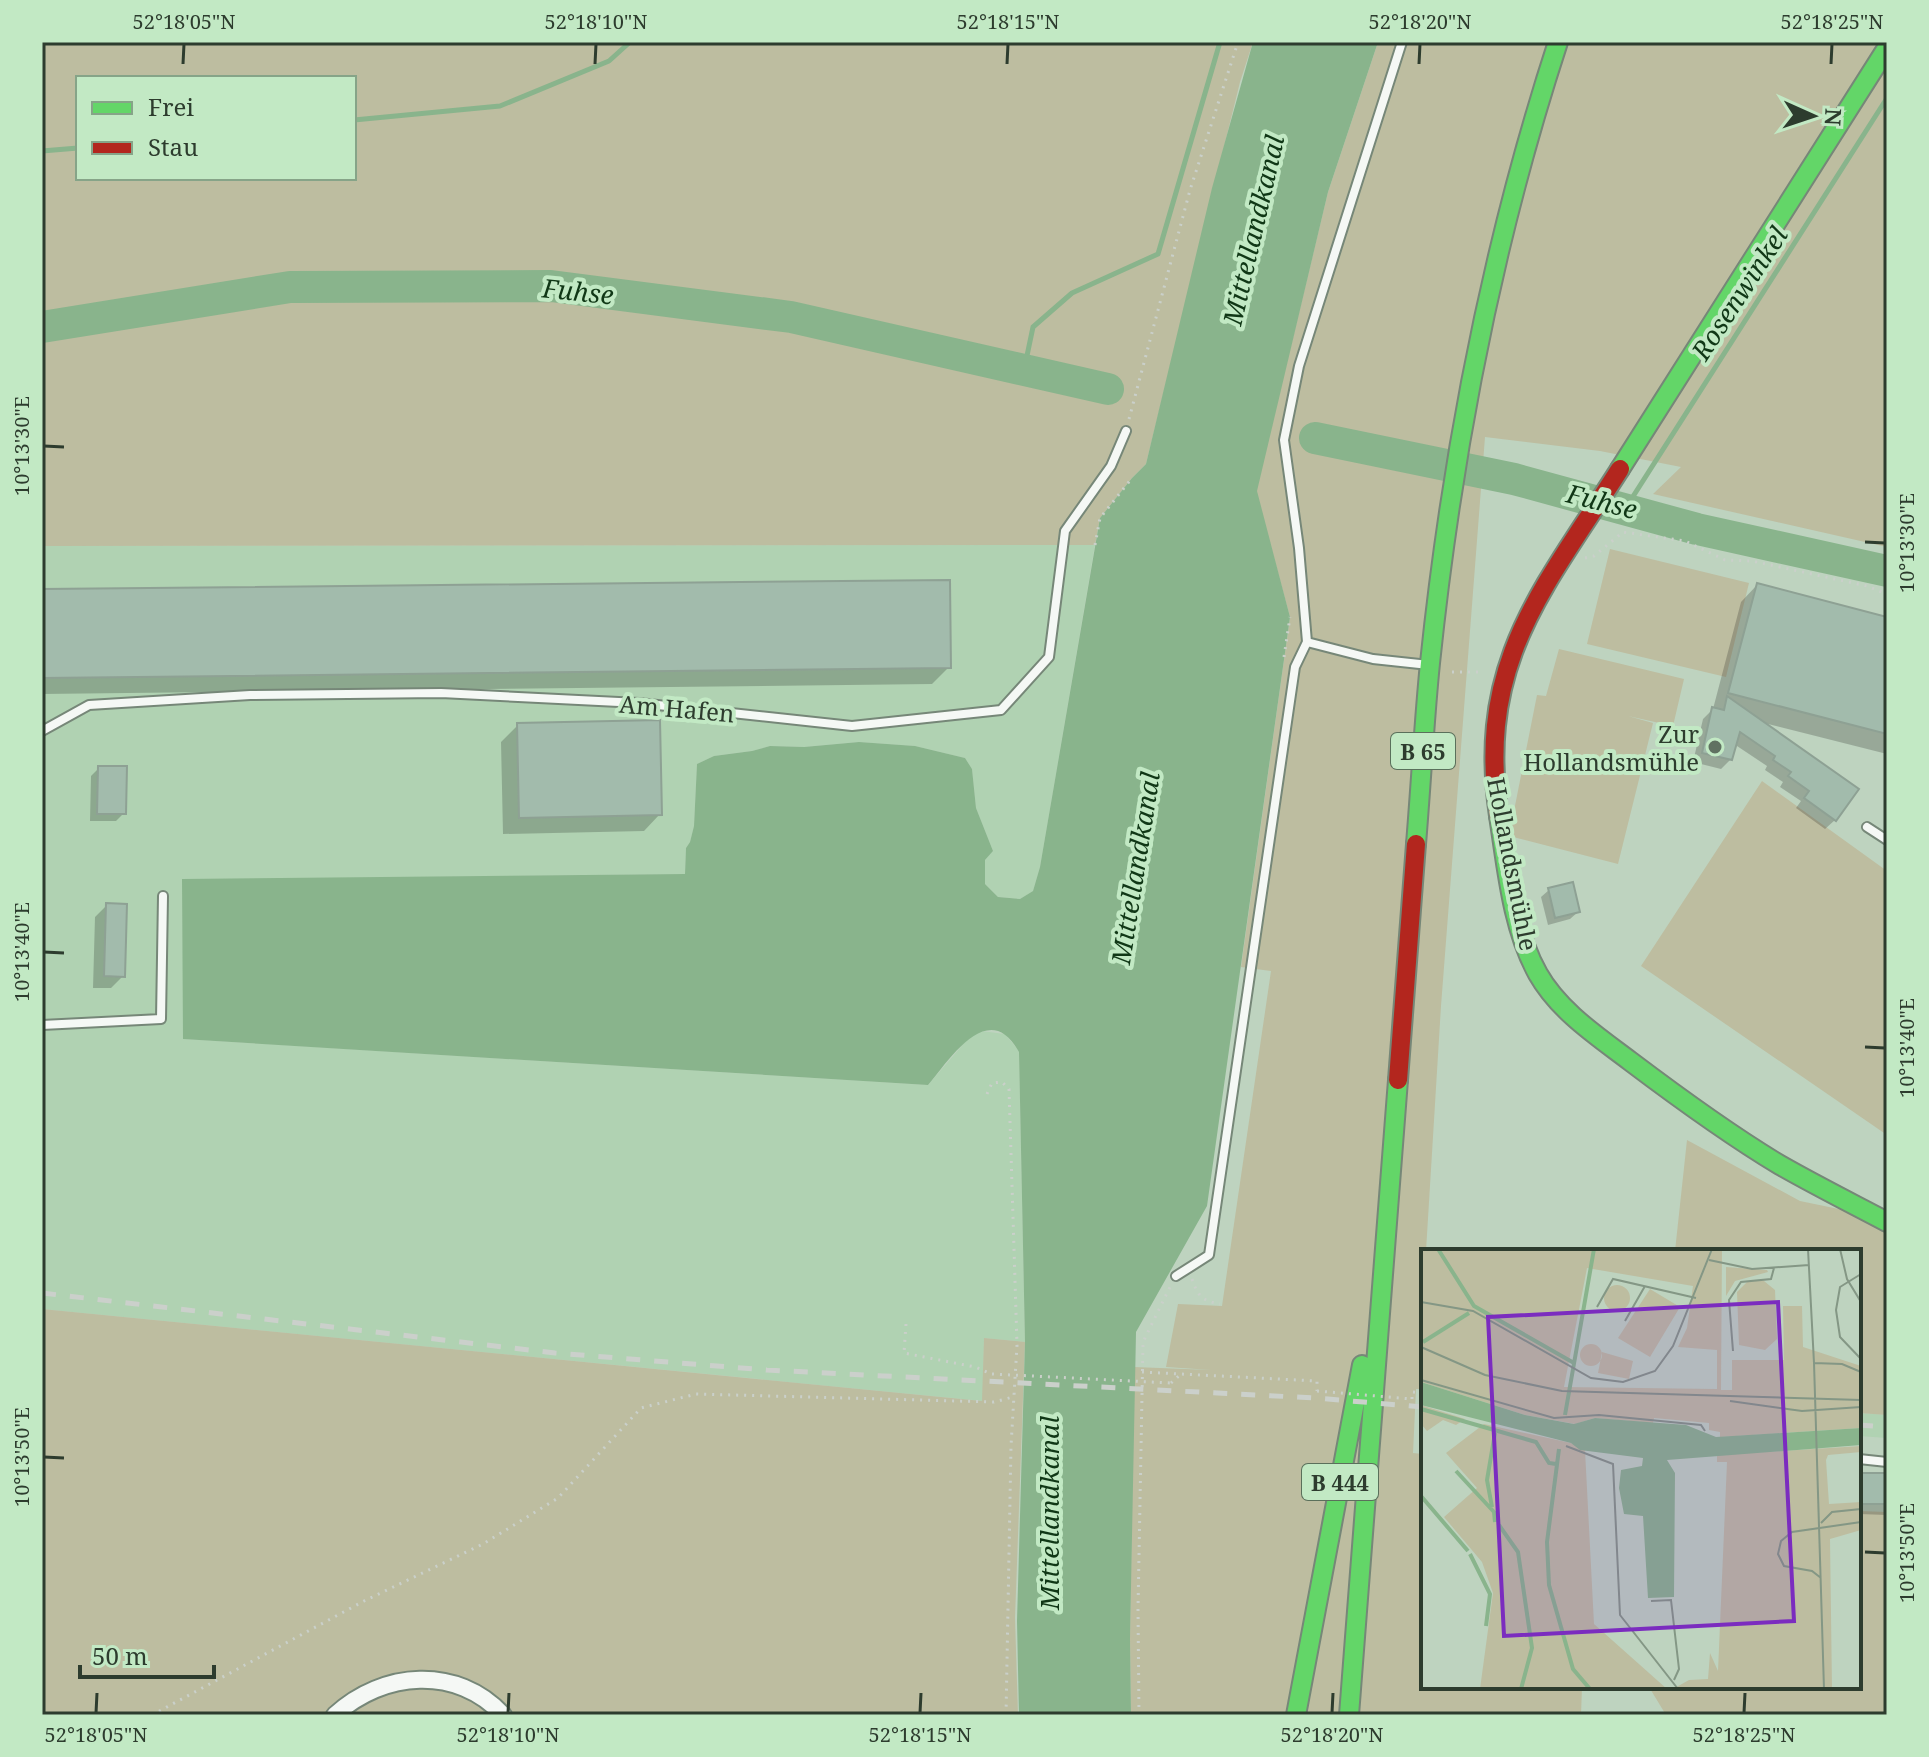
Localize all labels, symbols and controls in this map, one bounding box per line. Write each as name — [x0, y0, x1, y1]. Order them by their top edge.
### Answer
text: 52°18'05"N — [133, 8, 235, 35]
text: 52°18'10"N — [545, 8, 647, 35]
text: 52°18'15"N — [957, 8, 1059, 35]
text: 52°18'20"N — [1369, 8, 1471, 35]
text: 52°18'25"N — [1781, 8, 1883, 35]
legend — [76, 76, 356, 180]
north arrow — [1773, 76, 1853, 156]
text: Frei — [148, 90, 194, 123]
text: N — [1819, 108, 1849, 127]
text: Stau — [148, 130, 198, 163]
water label: Mittellandkanal — [1213, 131, 1292, 330]
water label: Rosenwinkel — [1682, 219, 1796, 368]
water label: Fuhse — [540, 269, 616, 313]
text: 10°13'30"E — [8, 396, 35, 496]
water label: Fuhse — [1562, 475, 1641, 527]
text: 10°13'30"E — [1893, 493, 1920, 593]
street label: Am Hafen — [618, 687, 736, 729]
place label: Zur Hollandsmühle — [1523, 717, 1699, 778]
road number: B 65 — [1391, 733, 1455, 769]
marker: Zur Hollandsmühle — [1706, 738, 1724, 756]
water label: Mittellandkanal — [1102, 769, 1168, 968]
street label: Hollandsmühle — [1480, 775, 1546, 953]
text: 10°13'40"E — [8, 902, 35, 1002]
text: 10°13'40"E — [1893, 998, 1920, 1098]
inset map — [1421, 1249, 1861, 1689]
text: 10°13'50"E — [8, 1407, 35, 1507]
water label: Mittellandkanal — [1031, 1416, 1067, 1611]
road number: B 444 — [1302, 1464, 1378, 1500]
text: 10°13'50"E — [1893, 1503, 1920, 1603]
scale bar — [80, 1629, 214, 1679]
text: 50 m — [92, 1639, 148, 1672]
text: 52°18'05"N — [45, 1721, 147, 1748]
text: 52°18'10"N — [457, 1721, 559, 1748]
text: 52°18'15"N — [869, 1721, 971, 1748]
text: 52°18'20"N — [1281, 1721, 1383, 1748]
text: 52°18'25"N — [1693, 1721, 1795, 1748]

